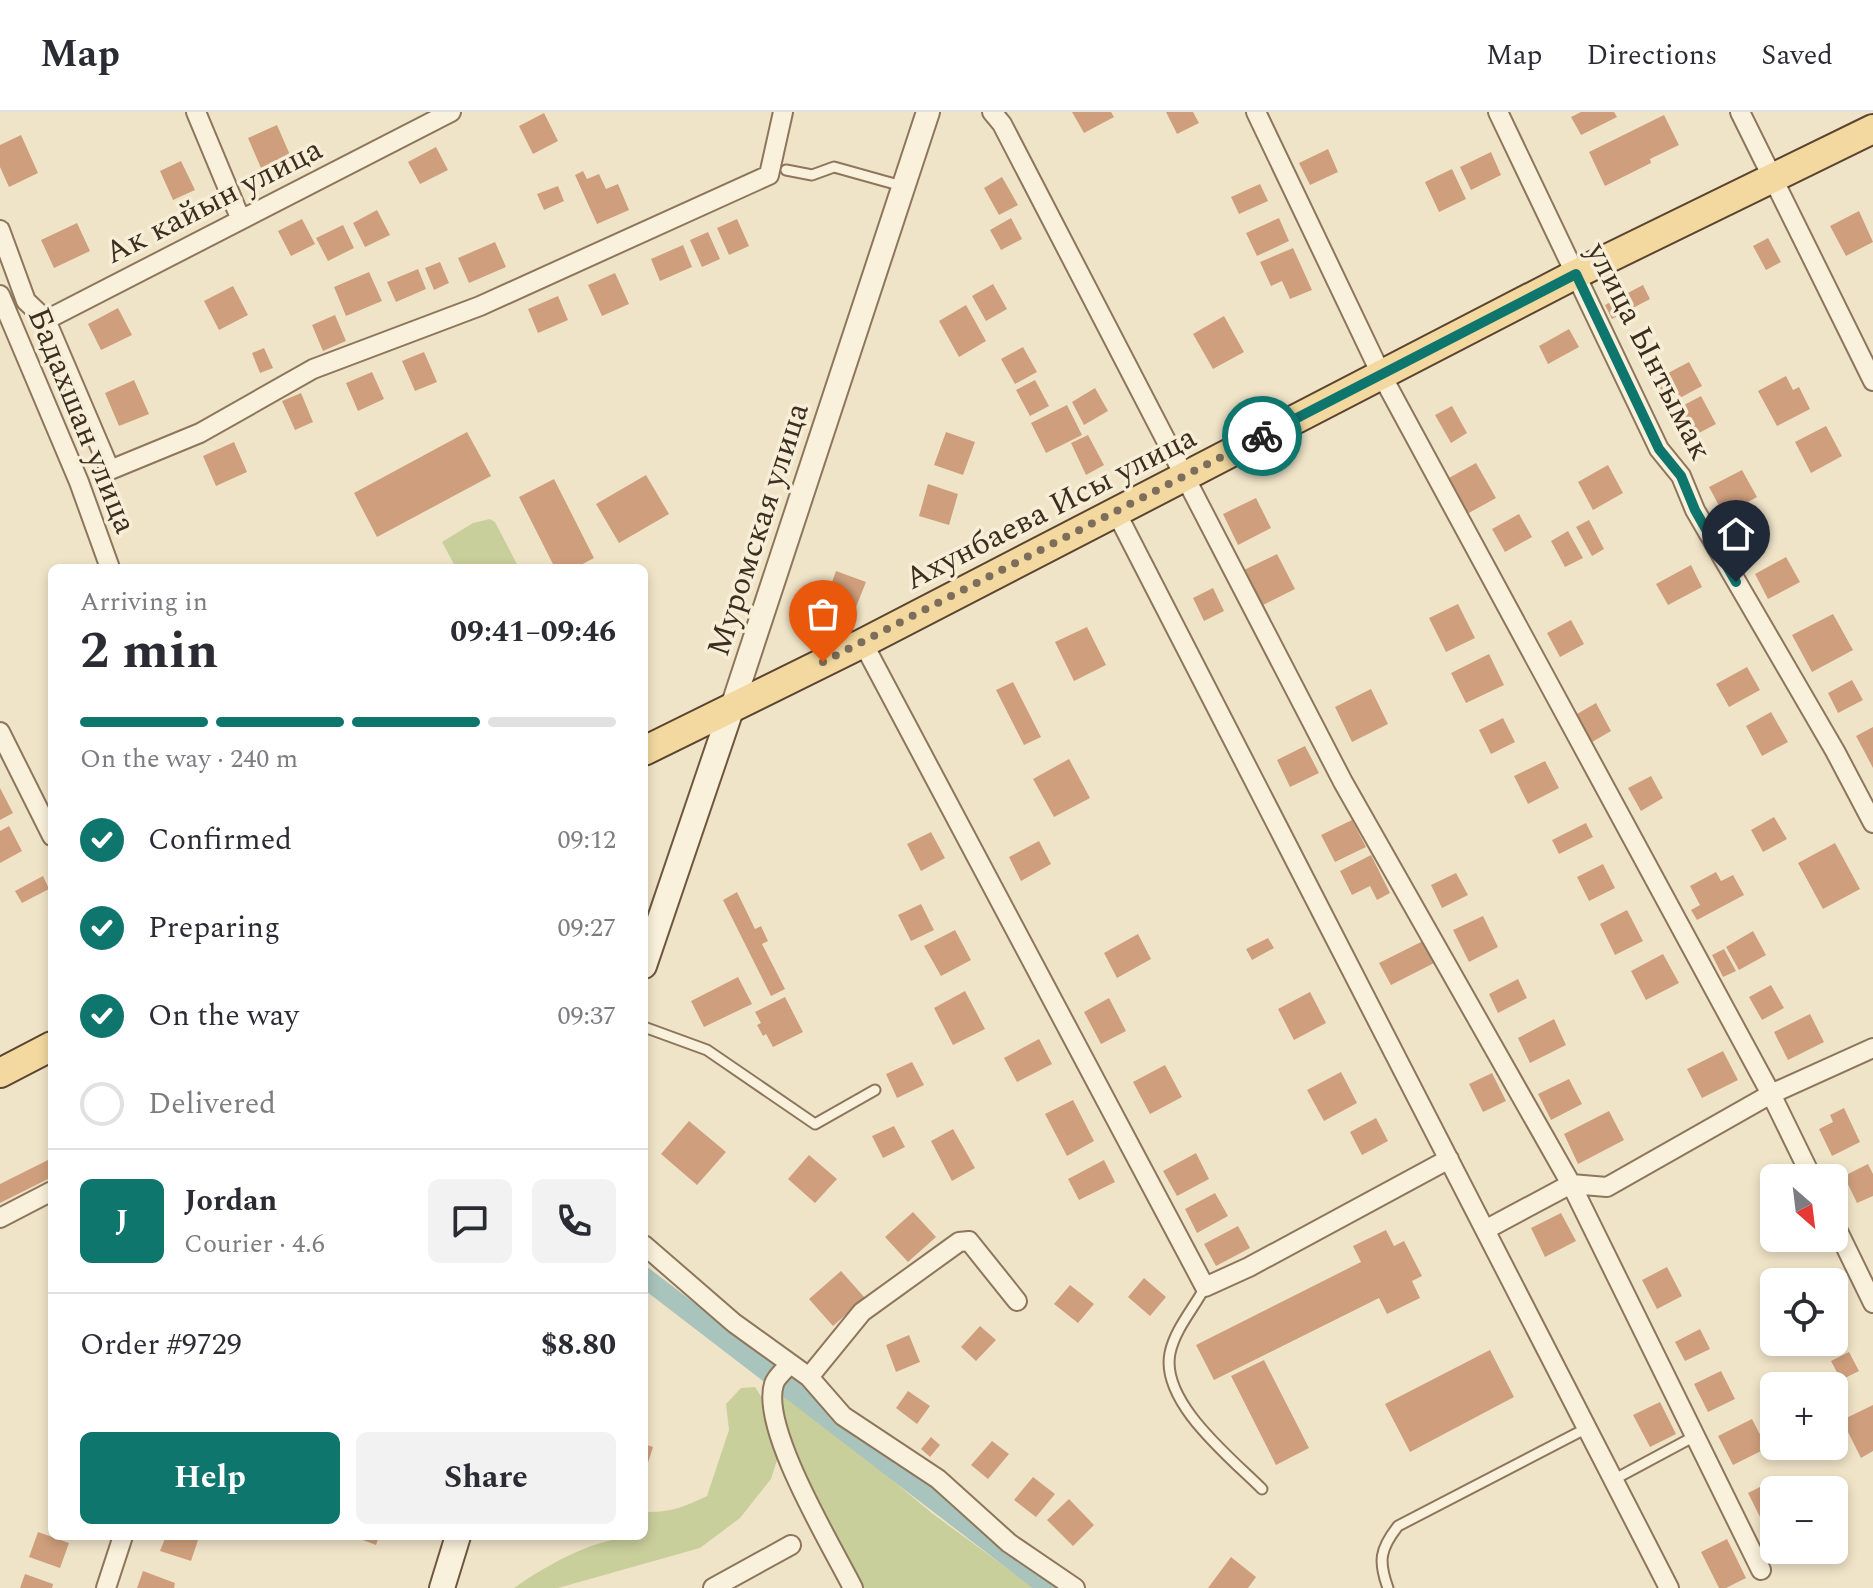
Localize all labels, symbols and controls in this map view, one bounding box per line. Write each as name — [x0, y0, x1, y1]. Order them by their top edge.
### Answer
text: Map — [40, 26, 120, 84]
text: Map — [1486, 34, 1543, 77]
text: Directions — [1587, 34, 1717, 77]
text: Saved — [1761, 34, 1833, 77]
street label: Ак кайын улица — [96, 125, 332, 277]
street label: улица Ынтымак — [1572, 233, 1725, 469]
street label: Бадахшан улица — [14, 300, 149, 542]
street label: Муромская улица — [694, 396, 823, 663]
courier — [1222, 396, 1302, 476]
street label: Ахунбаева Исы улица — [896, 413, 1206, 603]
icon: bike — [1240, 414, 1284, 458]
pin — [1702, 500, 1770, 582]
icon: home — [1714, 512, 1758, 556]
pin — [789, 580, 857, 662]
text: Arriving in — [80, 582, 208, 622]
icon: bag — [801, 592, 845, 636]
text: 09:41–09:46 — [450, 609, 616, 655]
text: 2 min — [80, 612, 218, 691]
text: On the way · 240 m — [80, 739, 298, 779]
text: Confirmed — [148, 817, 292, 863]
icon: check — [80, 818, 124, 862]
text: 09:12 — [557, 820, 616, 860]
text: Preparing — [148, 905, 280, 951]
icon: check — [80, 906, 124, 950]
text: 09:27 — [557, 908, 616, 948]
text: On the way — [148, 993, 299, 1039]
icon: check — [80, 994, 124, 1038]
text: 09:37 — [557, 996, 616, 1036]
text: Delivered — [148, 1081, 276, 1127]
north arrow — [1760, 1164, 1848, 1252]
map controls — [1760, 1164, 1848, 1564]
text: Jordan — [184, 1178, 277, 1224]
button: chat — [428, 1179, 512, 1263]
button: phone — [532, 1179, 616, 1263]
text: J — [116, 1198, 128, 1244]
text: Courier · 4.6 — [184, 1224, 325, 1264]
button: locate — [1760, 1268, 1848, 1356]
text: Order #9729 — [80, 1322, 242, 1368]
text: $8.80 — [541, 1322, 616, 1368]
button: + — [1760, 1372, 1848, 1460]
button: Help — [80, 1432, 340, 1524]
button: Share — [356, 1432, 616, 1524]
button: − — [1760, 1476, 1848, 1564]

